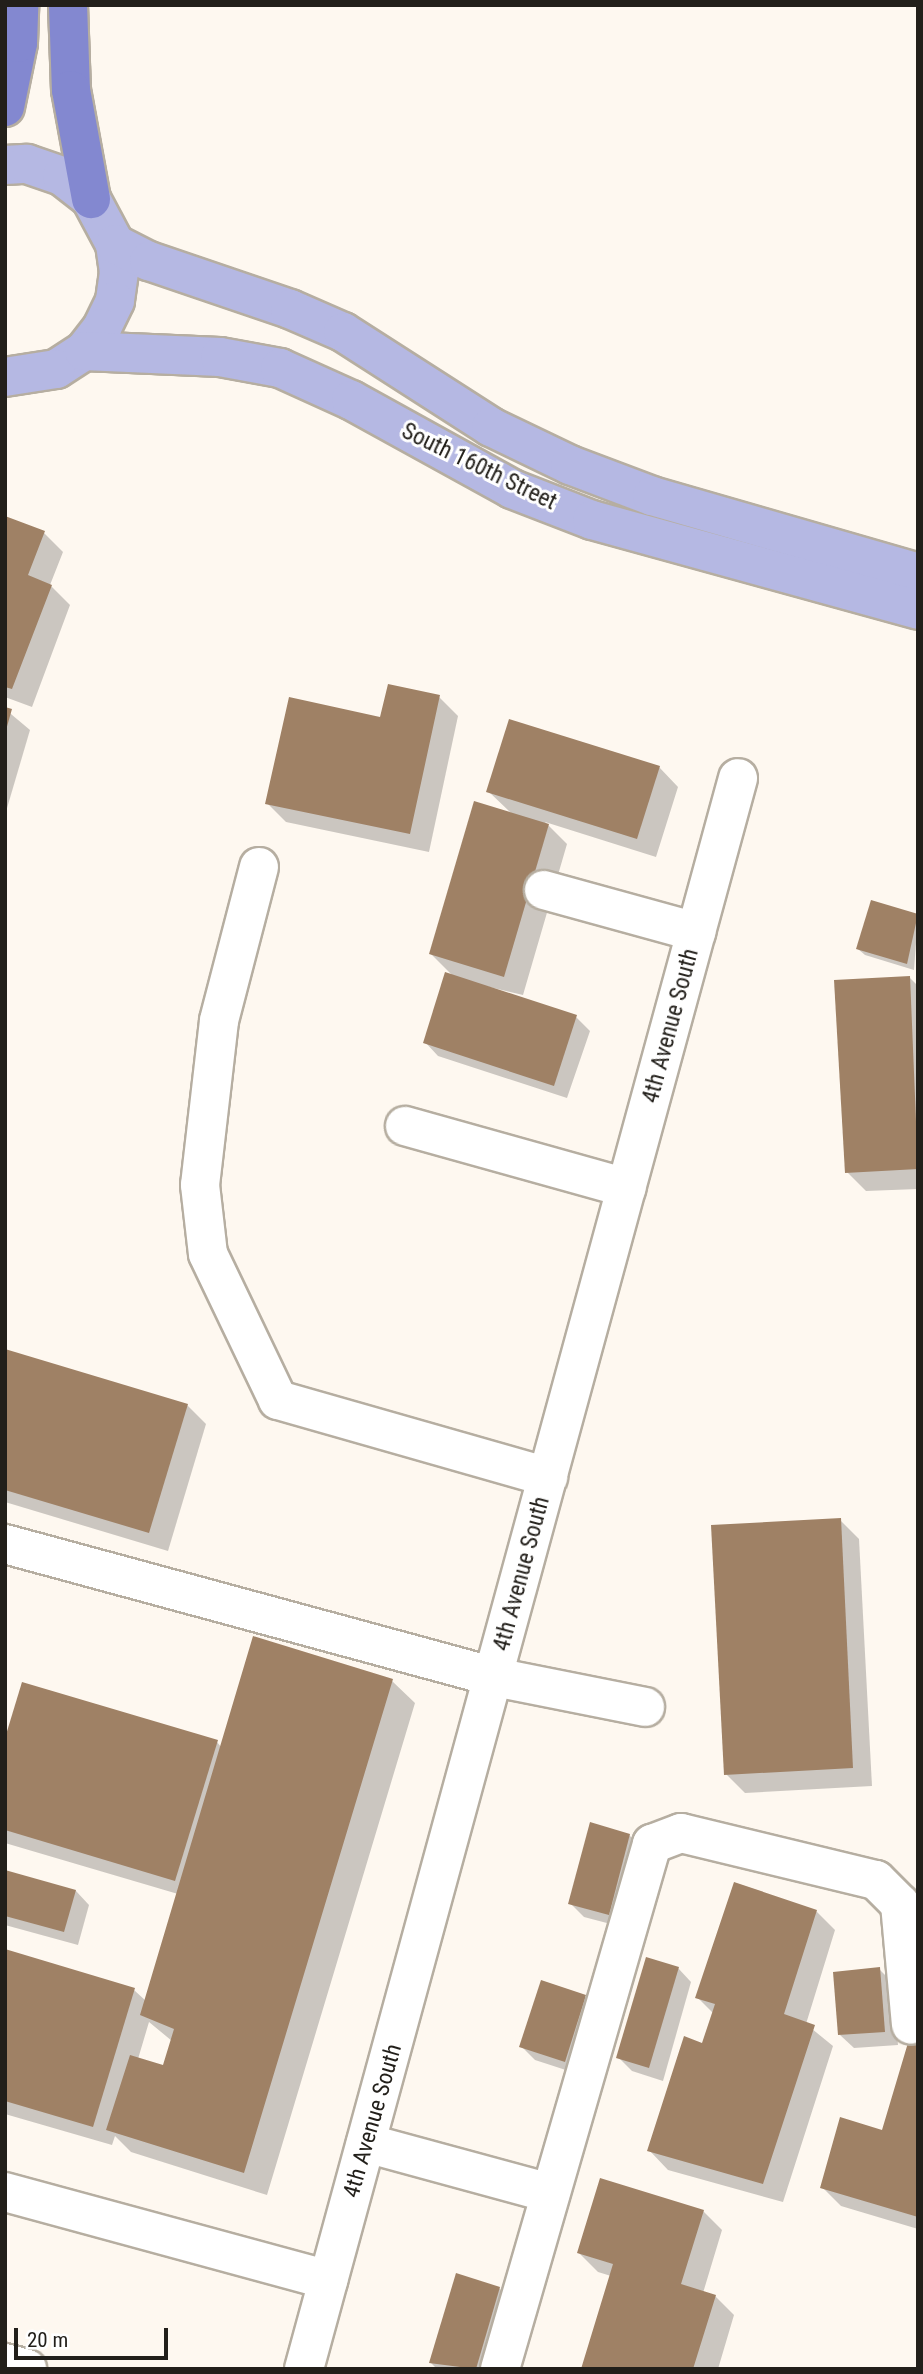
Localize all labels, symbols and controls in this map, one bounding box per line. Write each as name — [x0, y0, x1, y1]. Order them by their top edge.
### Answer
street label: South 160th Street — [397, 418, 561, 516]
street label: 4th Avenue South — [637, 946, 705, 1106]
street label: 4th Avenue South — [488, 1494, 556, 1654]
street label: 4th Avenue South — [338, 2041, 408, 2201]
scale bar — [18, 2314, 172, 2358]
text: 20 m — [27, 2328, 68, 2352]

